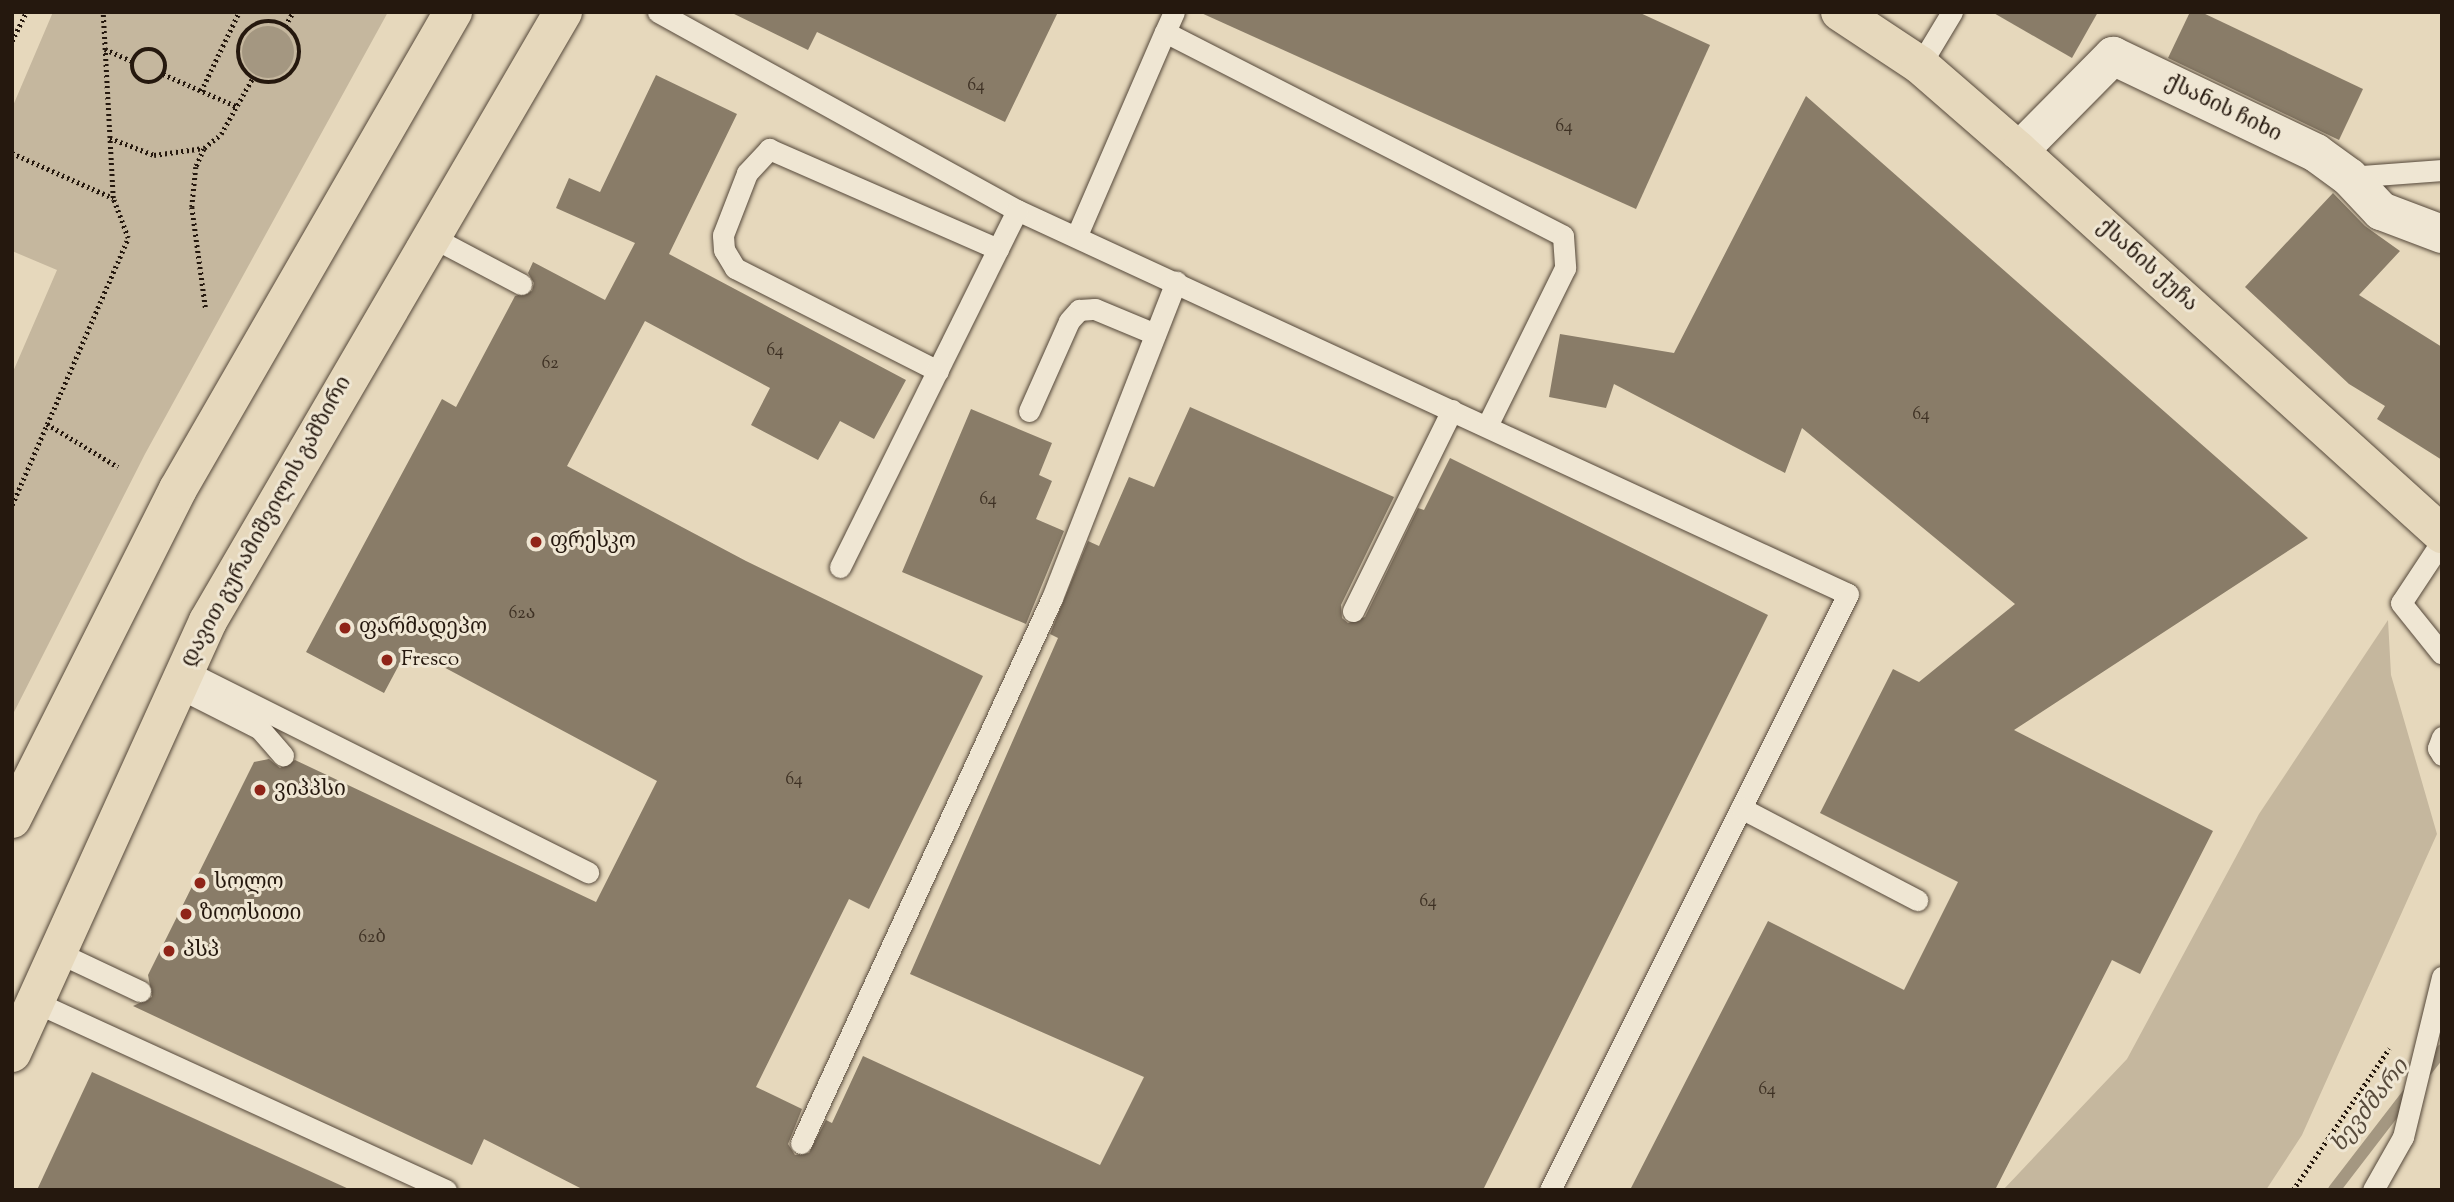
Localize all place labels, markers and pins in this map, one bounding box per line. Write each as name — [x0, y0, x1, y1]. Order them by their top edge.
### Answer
place label: ფრესკო — [550, 529, 636, 555]
marker: ფრესკო — [528, 534, 544, 550]
place label: ფარმადეპო — [359, 615, 487, 641]
marker: ფარმადეპო — [337, 620, 353, 636]
place label: Fresco — [401, 647, 459, 673]
marker: Fresco — [379, 652, 395, 668]
place label: ვიპპსი — [274, 777, 346, 803]
marker: ვიპპსი — [252, 782, 268, 798]
place label: სოლო — [214, 870, 284, 896]
marker: სოლო — [192, 875, 208, 891]
place label: ზოოსითი — [200, 901, 301, 927]
marker: ზოოსითი — [178, 906, 194, 922]
place label: პსპ — [183, 938, 219, 964]
marker: პსპ — [161, 943, 177, 959]

